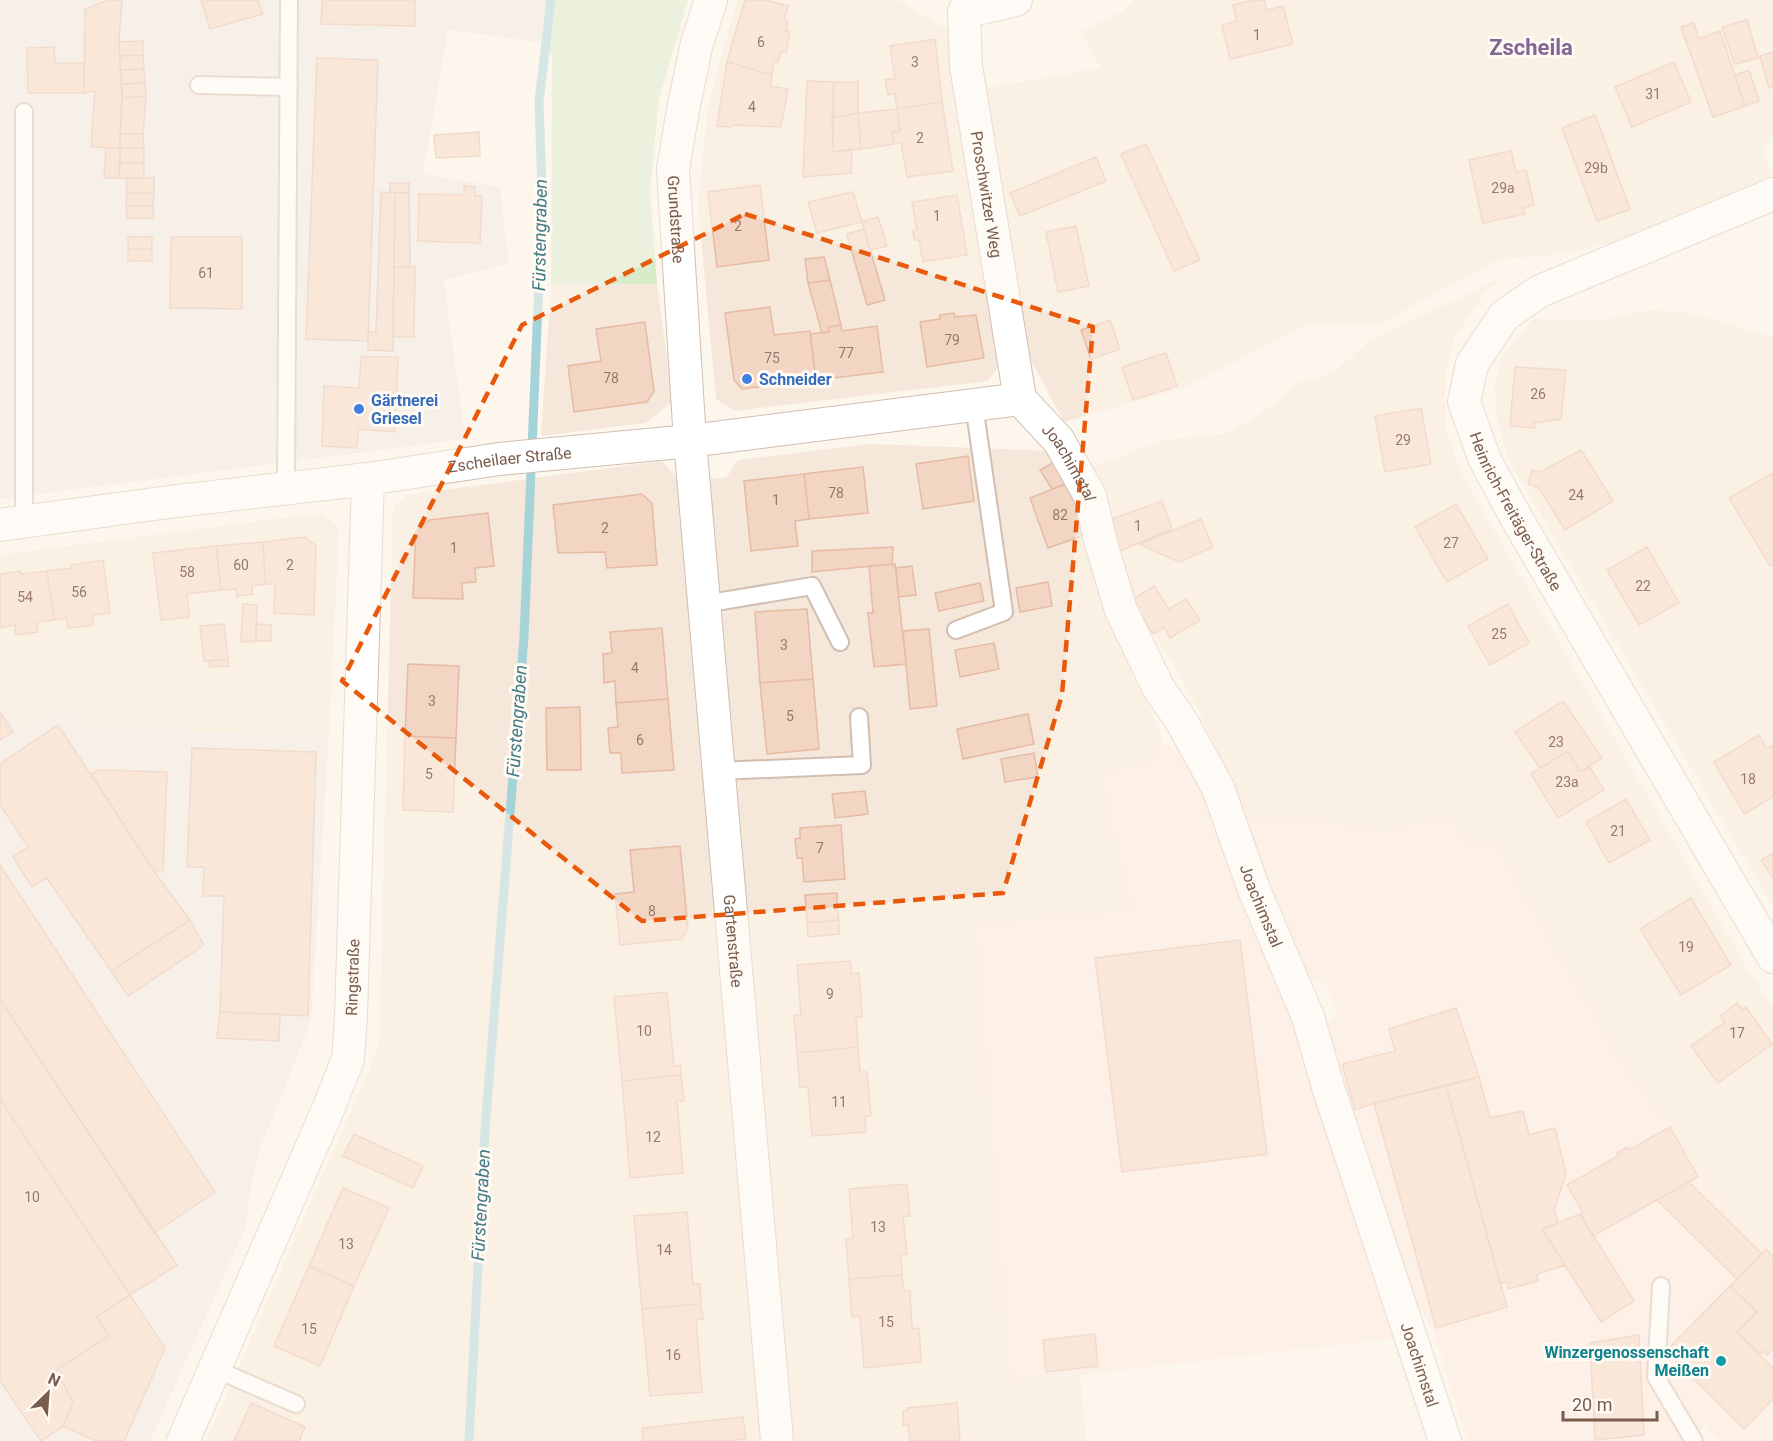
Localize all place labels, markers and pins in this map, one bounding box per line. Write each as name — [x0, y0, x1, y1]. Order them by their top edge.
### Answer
place label: Schneider — [759, 370, 832, 389]
marker: Schneider — [740, 372, 754, 386]
place label: Gärtnerei Griesel — [371, 391, 438, 428]
marker: Gärtnerei Griesel — [352, 402, 366, 416]
place label: Winzergenossenschaft Meißen — [1544, 1343, 1710, 1380]
marker: Winzergenossenschaft Meißen — [1714, 1354, 1728, 1368]

